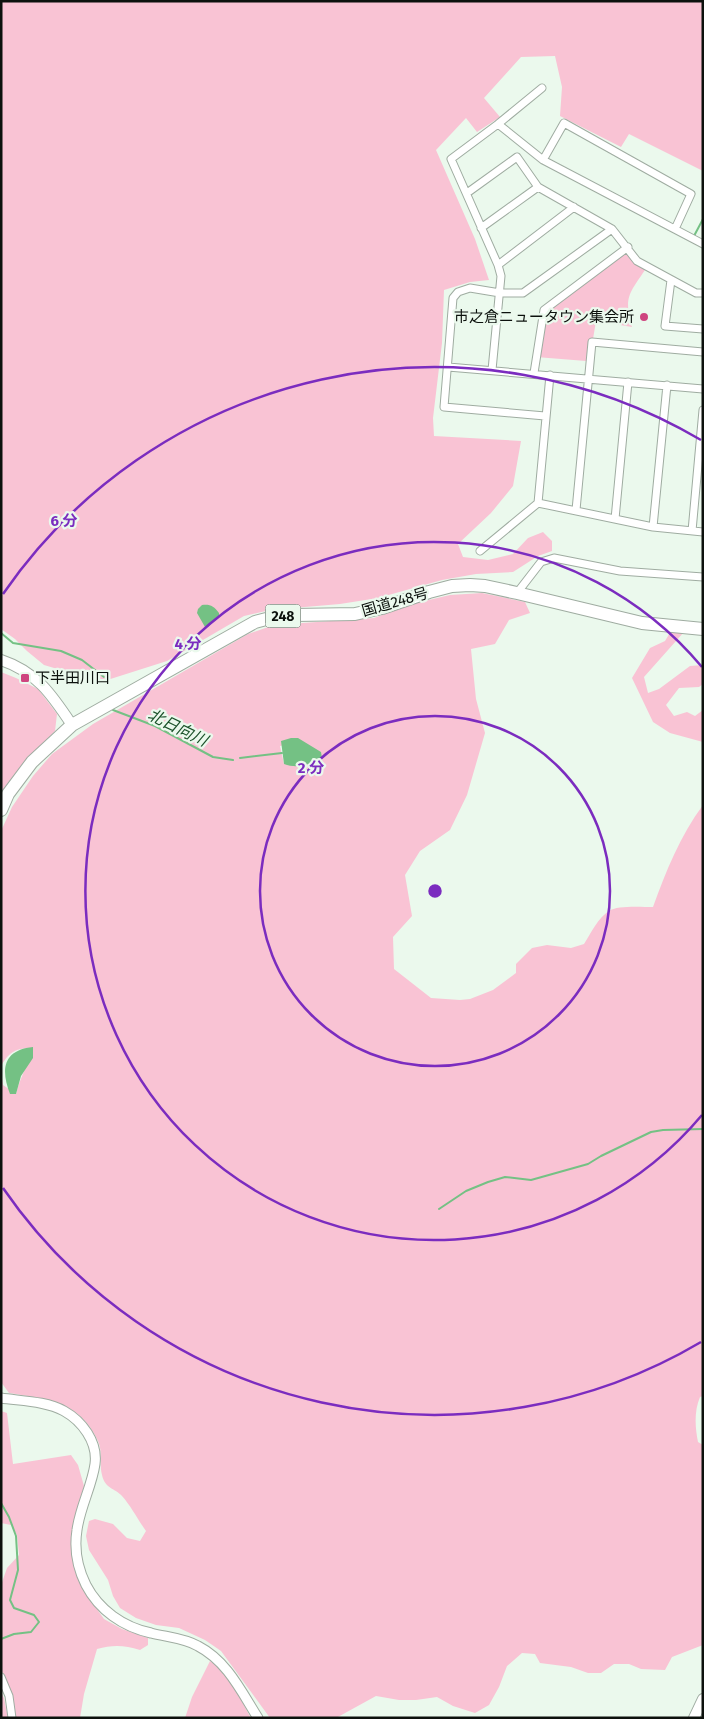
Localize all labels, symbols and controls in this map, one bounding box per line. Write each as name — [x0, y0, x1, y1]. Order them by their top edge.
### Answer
place label: 市之倉ニュータウン集会所 — [454, 308, 634, 326]
marker: 市之倉ニュータウン集会所 — [638, 311, 650, 323]
text: 6 分 — [50, 512, 78, 530]
street label: 国道248号 — [360, 584, 430, 620]
road number: 248 — [266, 604, 300, 628]
text: 4 分 — [174, 635, 202, 653]
place label: 下半田川口 — [35, 669, 110, 687]
marker: 下半田川口 — [19, 672, 31, 684]
water label: 北日向川 — [145, 705, 212, 751]
text: 2 分 — [298, 759, 324, 777]
centre of rings — [426, 882, 444, 900]

